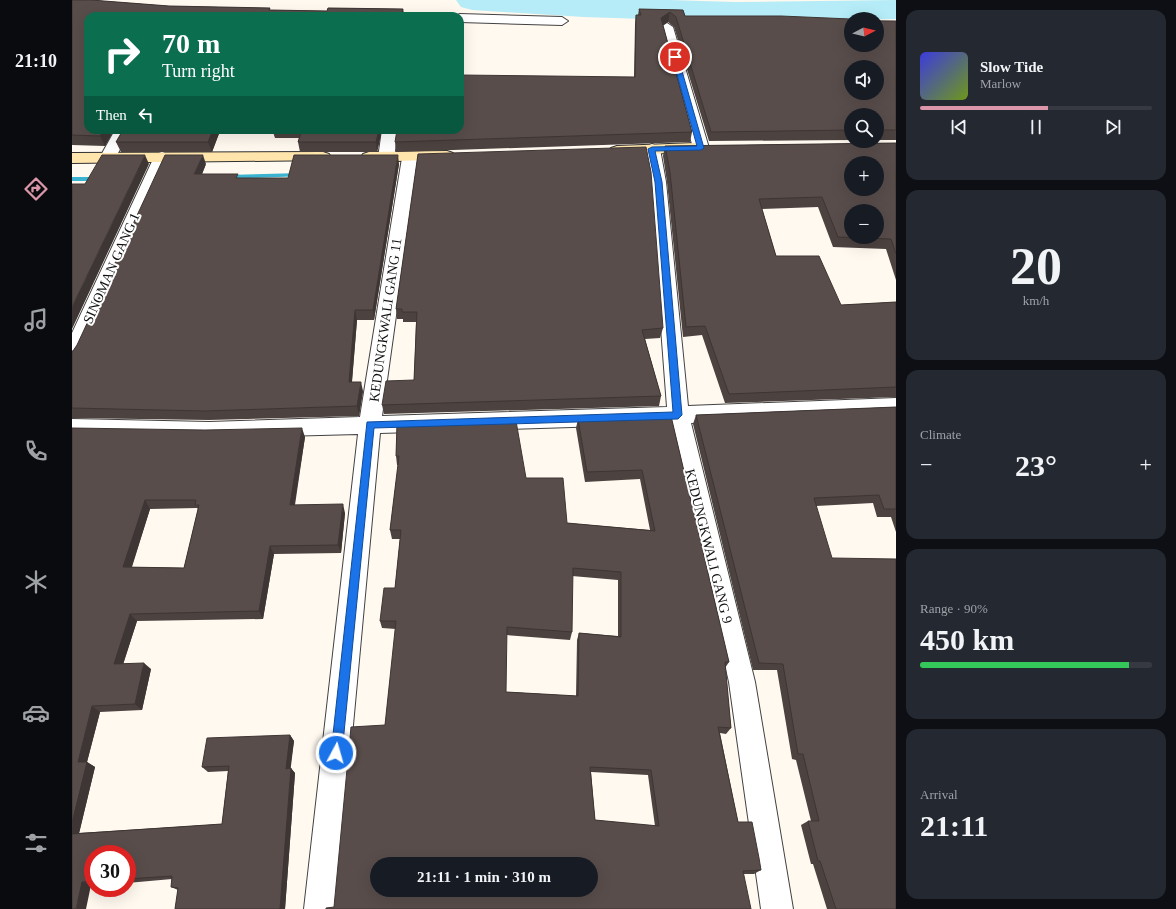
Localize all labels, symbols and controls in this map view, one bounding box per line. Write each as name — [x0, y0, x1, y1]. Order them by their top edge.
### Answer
north arrow — [844, 12, 884, 52]
map controls — [844, 12, 884, 244]
icon: right — [96, 28, 148, 80]
text: 70 m — [162, 28, 220, 59]
pin — [658, 40, 692, 74]
icon: arrive — [664, 46, 686, 68]
text: 21:10 — [15, 51, 57, 71]
text: Slow Tide — [980, 59, 1043, 75]
button: sound — [844, 60, 884, 100]
text: Turn right — [162, 61, 235, 81]
text: Marlow — [980, 76, 1021, 91]
icon: left — [135, 104, 157, 126]
text: Then — [96, 107, 127, 123]
button: search — [844, 108, 884, 148]
icon: previous — [948, 116, 970, 138]
icon: pause — [1025, 116, 1047, 138]
icon: next — [1102, 116, 1124, 138]
button: + — [844, 156, 884, 196]
icon: directions — [22, 175, 50, 203]
button: − — [844, 204, 884, 244]
street label: SINOMAN GANG 1 — [80, 210, 143, 326]
street label: KEDUNGKWALI GANG 11 — [367, 237, 404, 403]
text: 20 — [1010, 238, 1062, 295]
text: km/h — [1023, 293, 1049, 308]
icon: music — [22, 306, 50, 334]
text: Climate — [920, 427, 961, 442]
icon: phone — [22, 437, 50, 465]
text: 23° — [1015, 449, 1057, 482]
text: − — [920, 452, 932, 477]
text: + — [1140, 452, 1152, 477]
street label: KEDUNGKWALI GANG 9 — [682, 467, 735, 625]
icon: climate — [22, 568, 50, 596]
text: Range · 90% — [920, 601, 988, 616]
text: 450 km — [920, 623, 1014, 656]
icon: car — [22, 699, 50, 727]
position arrow — [315, 732, 357, 774]
text: Arrival — [920, 787, 958, 802]
text: 21:11 — [920, 809, 988, 842]
icon: filters — [22, 829, 50, 857]
speed limit sign: 30 — [84, 845, 136, 897]
text: 21:11 · 1 min · 310 m — [417, 869, 551, 885]

